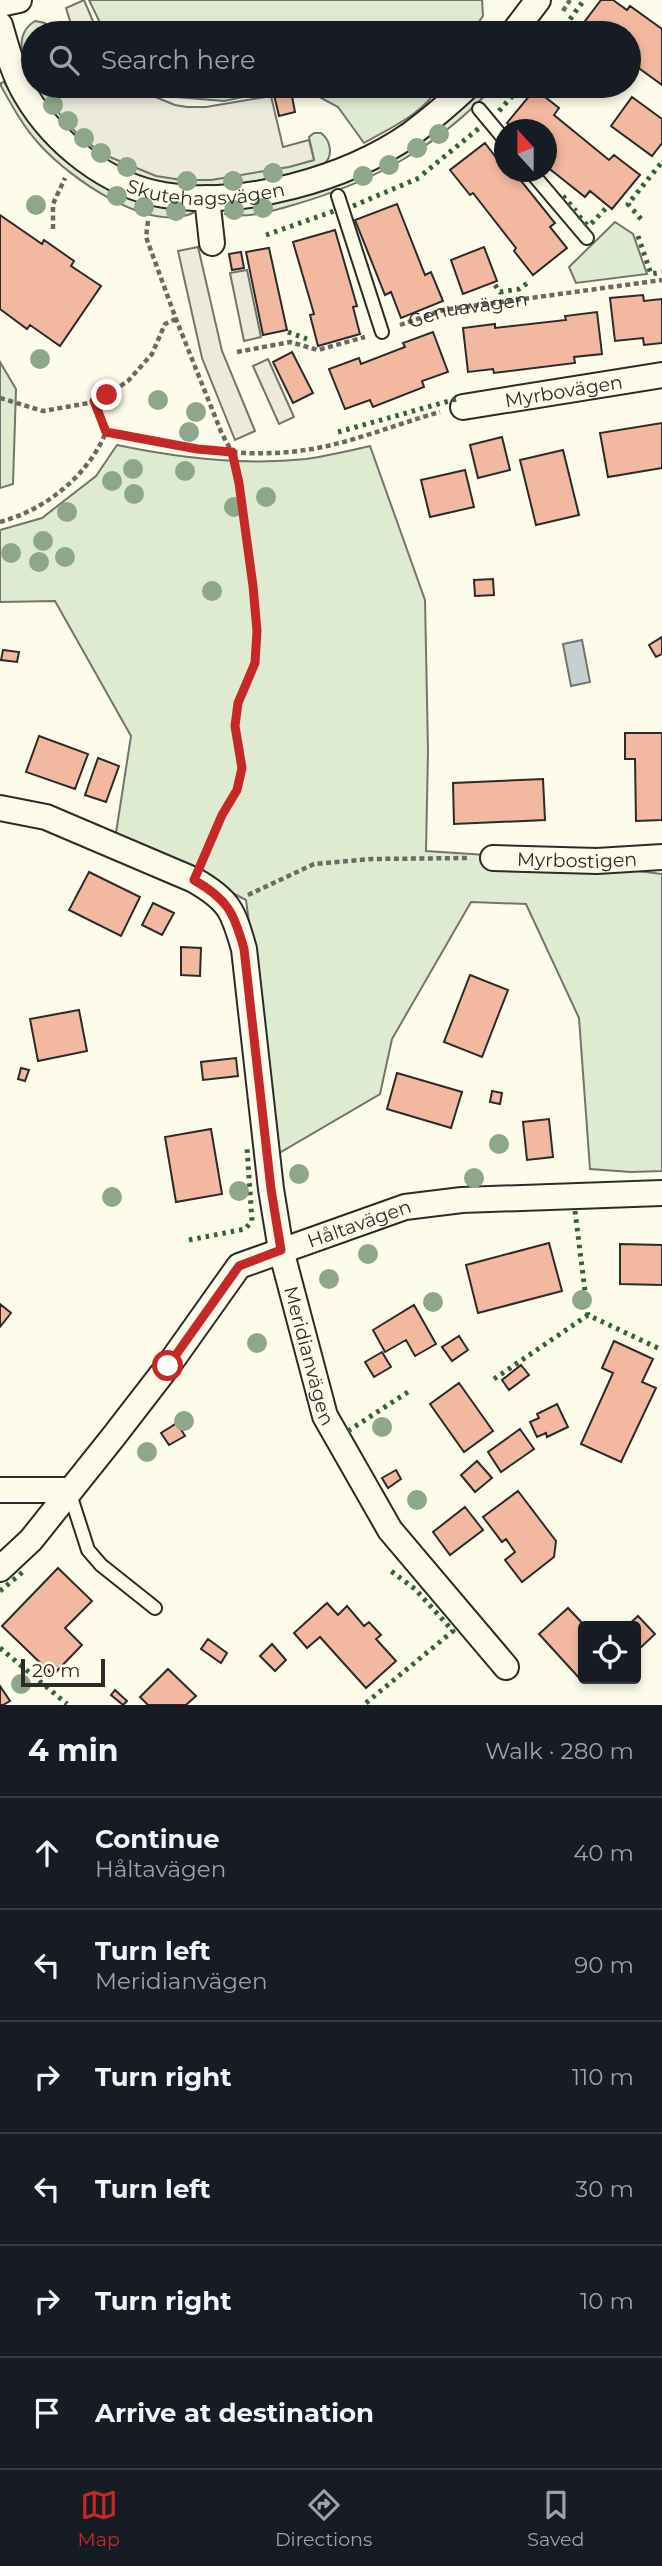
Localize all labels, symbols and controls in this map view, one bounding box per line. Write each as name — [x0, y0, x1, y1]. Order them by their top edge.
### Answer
search box — [21, 21, 641, 98]
icon: search — [45, 41, 83, 79]
text: Search here — [101, 44, 256, 76]
north arrow — [494, 119, 557, 182]
street label: Skutehagsvägen — [123, 174, 287, 210]
street label: Genuavägen — [405, 288, 529, 333]
street label: Myrbovägen — [503, 370, 624, 412]
route end — [91, 379, 122, 410]
street label: Myrbostigen — [517, 848, 638, 873]
street label: Håltavägen — [304, 1195, 414, 1253]
street label: Meridianvägen — [279, 1284, 339, 1430]
route start — [152, 1350, 183, 1381]
map controls — [578, 1621, 641, 1684]
button: locate — [578, 1621, 641, 1684]
scale bar — [21, 1656, 105, 1688]
text: 20 m — [32, 1659, 80, 1682]
text: 4 min — [28, 1732, 118, 1769]
text: Walk · 280 m — [485, 1737, 634, 1765]
text: Continue — [95, 1823, 220, 1855]
icon: ahead — [28, 1834, 66, 1872]
text: 40 m — [573, 1839, 634, 1867]
text: Håltavägen — [95, 1855, 226, 1883]
text: Turn left — [95, 1935, 211, 1967]
icon: left — [28, 1946, 66, 1984]
text: 90 m — [574, 1951, 634, 1979]
text: Meridianvägen — [95, 1967, 268, 1995]
icon: right — [28, 2058, 66, 2096]
text: Turn right — [95, 2061, 231, 2093]
text: 110 m — [572, 2063, 634, 2091]
icon: left — [28, 2170, 66, 2208]
text: Turn left — [95, 2173, 211, 2205]
text: 30 m — [575, 2175, 634, 2203]
icon: right — [28, 2282, 66, 2320]
text: Turn right — [95, 2285, 231, 2317]
text: 10 m — [580, 2287, 634, 2315]
icon: arrive — [28, 2394, 66, 2432]
text: Arrive at destination — [95, 2397, 374, 2429]
tab: Map — [78, 2486, 120, 2551]
tab: Directions — [275, 2486, 372, 2551]
tab: Saved — [527, 2486, 584, 2551]

